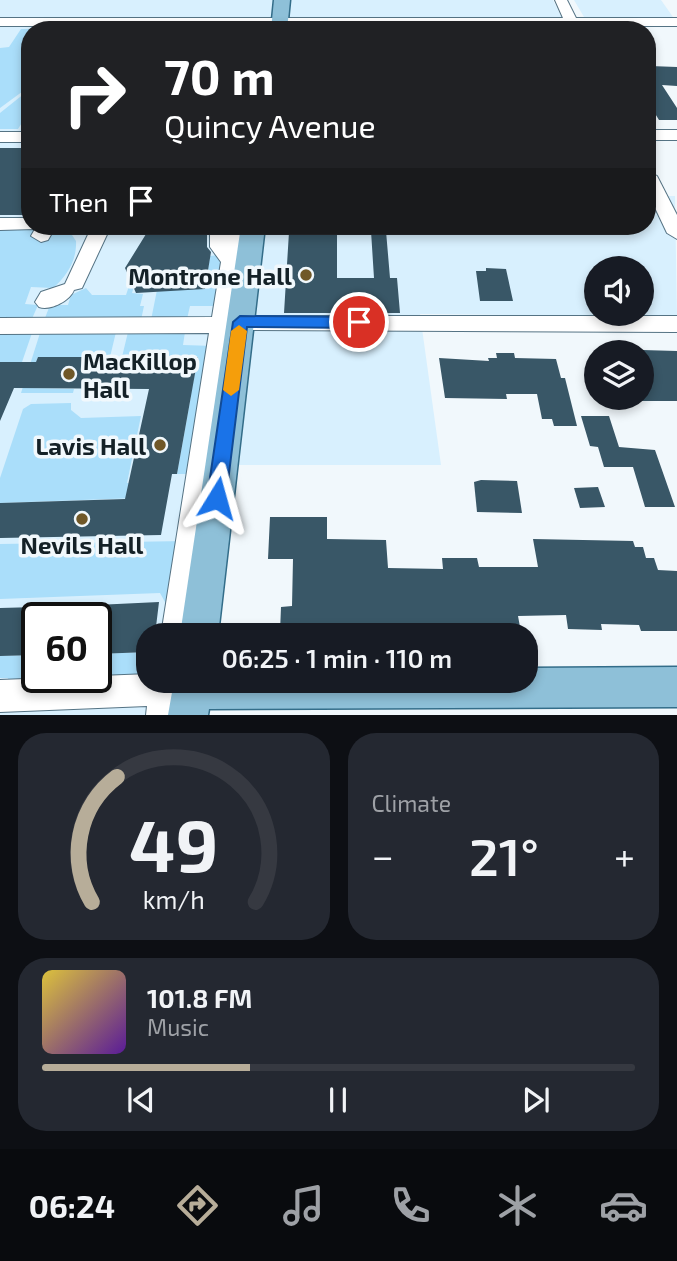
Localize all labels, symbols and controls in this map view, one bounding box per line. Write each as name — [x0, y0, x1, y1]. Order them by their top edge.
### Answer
text: 70 m — [164, 46, 275, 105]
icon: right — [49, 49, 140, 140]
text: Quincy Avenue — [164, 106, 376, 144]
icon: arrive — [122, 182, 160, 220]
text: Then — [49, 186, 108, 217]
map controls — [584, 256, 654, 410]
button: sound — [584, 256, 654, 326]
place label: Montrone Hall — [128, 261, 292, 290]
marker: Montrone Hall — [298, 267, 314, 283]
pin — [329, 292, 389, 352]
icon: arrive — [340, 303, 378, 341]
button: layers — [584, 340, 654, 410]
place label: MacKillop Hall — [83, 346, 197, 403]
marker: MacKillop Hall — [61, 366, 77, 382]
place label: Lavis Hall — [35, 431, 146, 460]
marker: Lavis Hall — [152, 437, 168, 453]
position arrow — [180, 461, 254, 535]
marker: Nevils Hall — [74, 511, 90, 527]
place label: Nevils Hall — [21, 530, 144, 559]
speed limit sign: 60 — [21, 602, 112, 693]
text: 06:25 · 1 min · 110 m — [222, 642, 452, 673]
text: Climate — [372, 789, 451, 817]
text: 49 — [129, 800, 218, 888]
text: 21° — [469, 824, 539, 886]
text: − — [372, 832, 394, 878]
text: + — [614, 832, 635, 878]
text: km/h — [143, 884, 205, 914]
text: 101.8 FM — [147, 982, 252, 1013]
text: Music — [147, 1013, 209, 1041]
icon: previous — [122, 1081, 160, 1119]
icon: pause — [319, 1081, 357, 1119]
icon: next — [517, 1081, 555, 1119]
icon: directions — [173, 1181, 222, 1230]
icon: music — [279, 1181, 328, 1230]
icon: phone — [386, 1181, 435, 1230]
icon: climate — [493, 1181, 542, 1230]
icon: car — [599, 1181, 648, 1230]
text: 06:24 — [29, 1186, 115, 1224]

